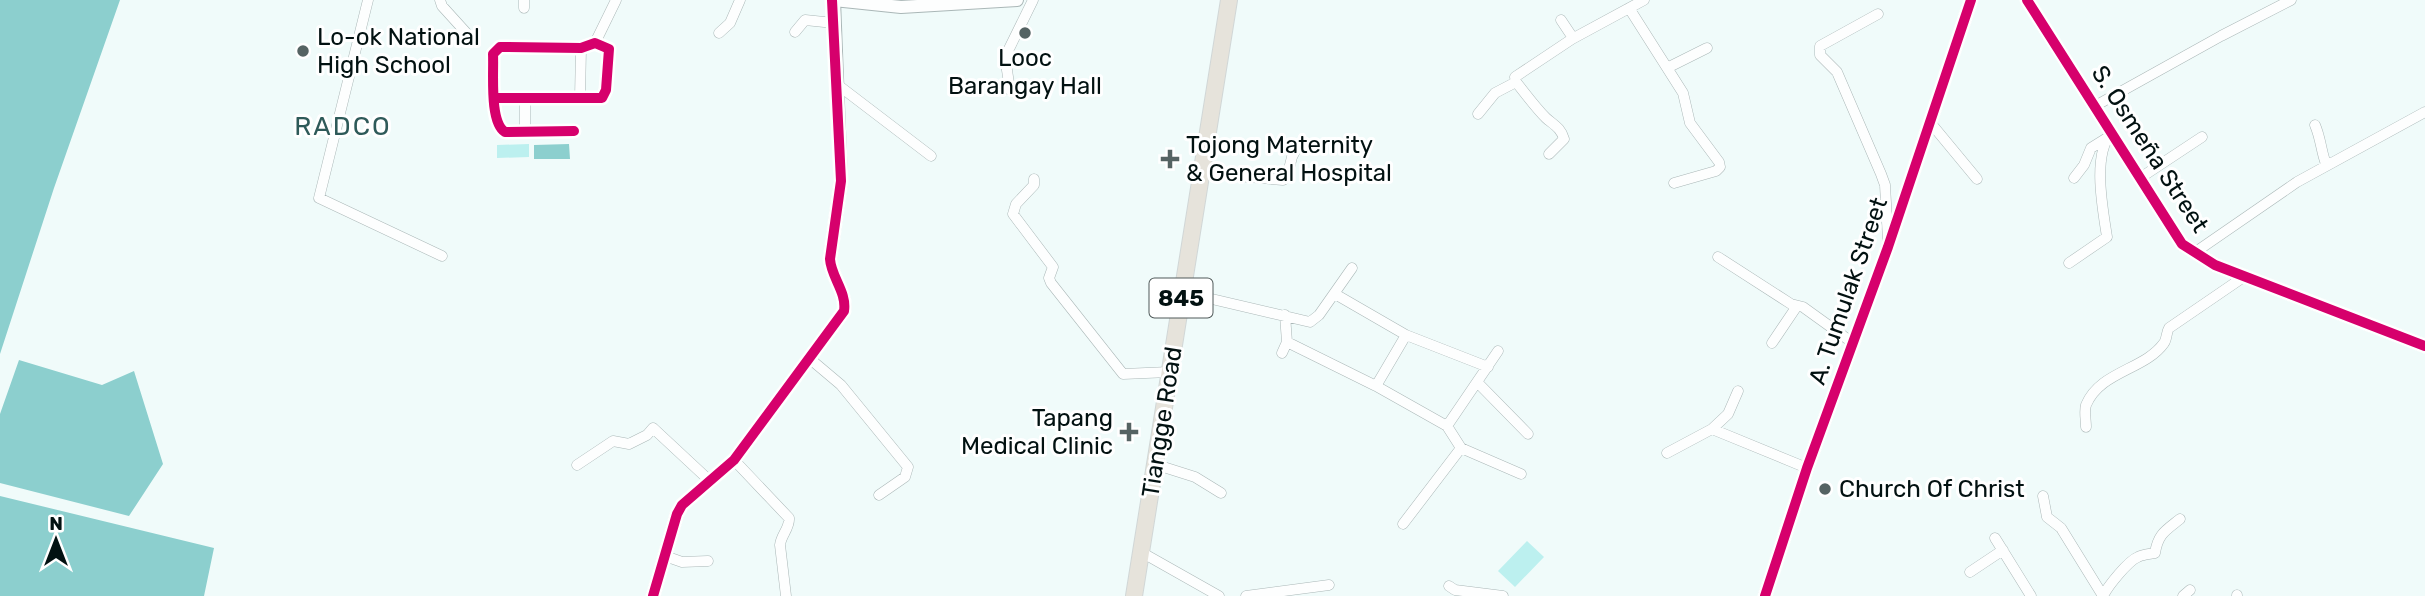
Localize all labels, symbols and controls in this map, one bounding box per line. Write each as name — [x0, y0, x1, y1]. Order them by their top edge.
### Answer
place label: Lo-ok National High School — [317, 23, 480, 79]
marker: Looc Barangay Hall — [1017, 25, 1033, 41]
marker: Lo-ok National High School — [295, 43, 311, 59]
place label: Looc Barangay Hall — [948, 44, 1102, 100]
street label: S. Osmeña Street — [2086, 60, 2214, 238]
district label: RADCO — [294, 111, 392, 142]
place label: Tojong Maternity & General Hospital — [1186, 131, 1392, 187]
marker: Tojong Maternity & General Hospital — [1160, 149, 1180, 169]
street label: A. Tumulak Street — [1803, 194, 1893, 388]
road number: 845 — [1150, 278, 1212, 318]
street label: Tiangge Road — [1136, 345, 1188, 499]
place label: Tapang Medical Clinic — [961, 404, 1113, 460]
marker: Tapang Medical Clinic — [1119, 422, 1139, 442]
place label: Church Of Christ — [1839, 475, 2025, 503]
marker: Church Of Christ — [1817, 481, 1833, 497]
north arrow — [21, 505, 91, 575]
text: N — [49, 512, 63, 535]

